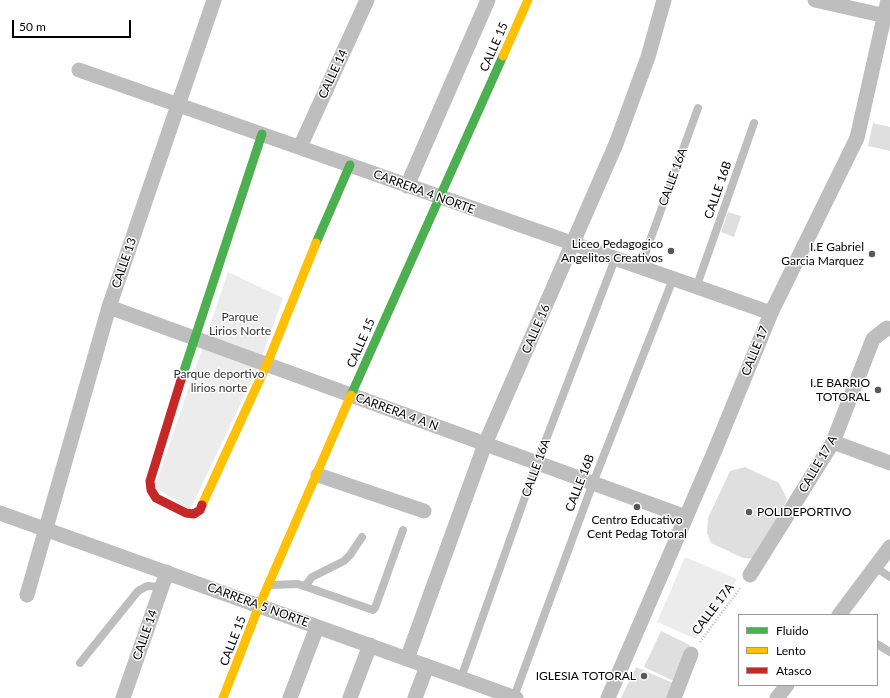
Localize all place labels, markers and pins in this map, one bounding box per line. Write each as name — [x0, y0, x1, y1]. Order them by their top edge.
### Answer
place label: Liceo Pedagogico Angelitos Creativos — [561, 237, 663, 265]
place label: I.E Gabriel Garcia Marquez — [781, 240, 864, 268]
marker: Liceo Pedagogico Angelitos Creativos — [666, 246, 676, 256]
marker: I.E Gabriel Garcia Marquez — [867, 249, 877, 259]
place label: I.E BARRIO TOTORAL — [810, 376, 870, 404]
marker: I.E BARRIO TOTORAL — [873, 385, 883, 395]
marker: Centro Educativo Cent Pedag Totoral — [632, 502, 642, 512]
place label: POLIDEPORTIVO — [757, 505, 851, 519]
marker: POLIDEPORTIVO — [744, 507, 754, 517]
place label: Centro Educativo Cent Pedag Totoral — [587, 513, 687, 541]
place label: IGLESIA TOTORAL — [536, 669, 636, 683]
marker: IGLESIA TOTORAL — [639, 671, 649, 681]

